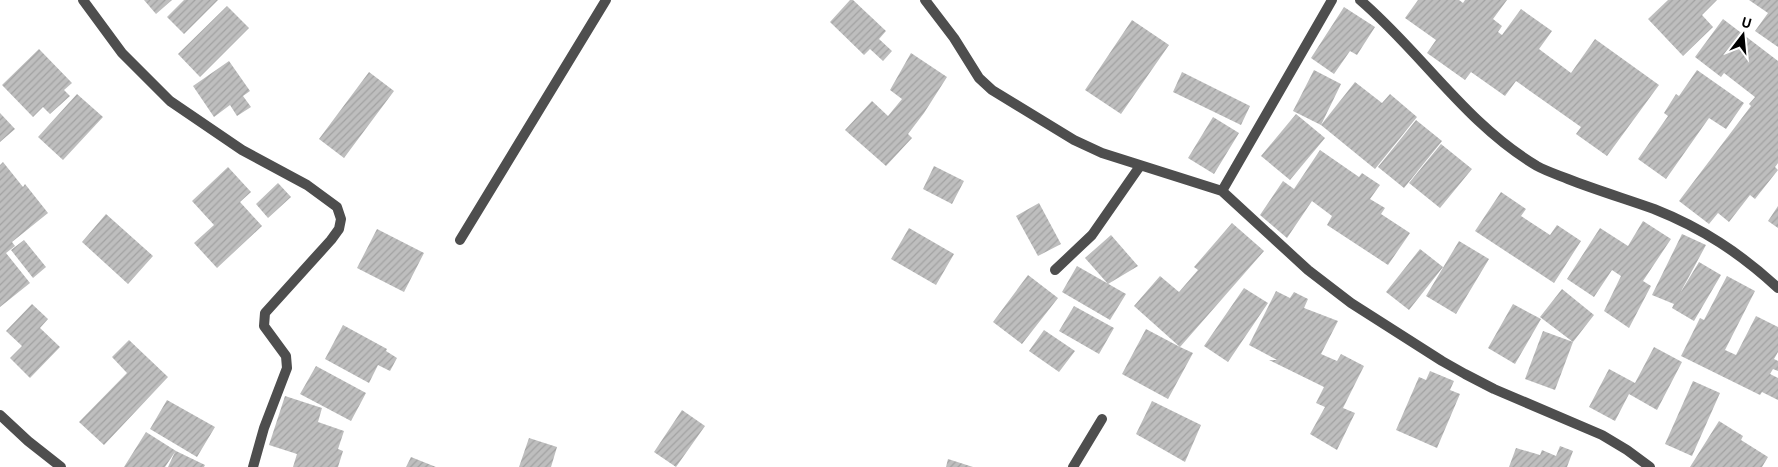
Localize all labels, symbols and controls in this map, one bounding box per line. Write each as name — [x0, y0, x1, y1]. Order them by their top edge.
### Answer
north arrow — [1718, 10, 1768, 60]
text: U — [1740, 13, 1754, 32]

